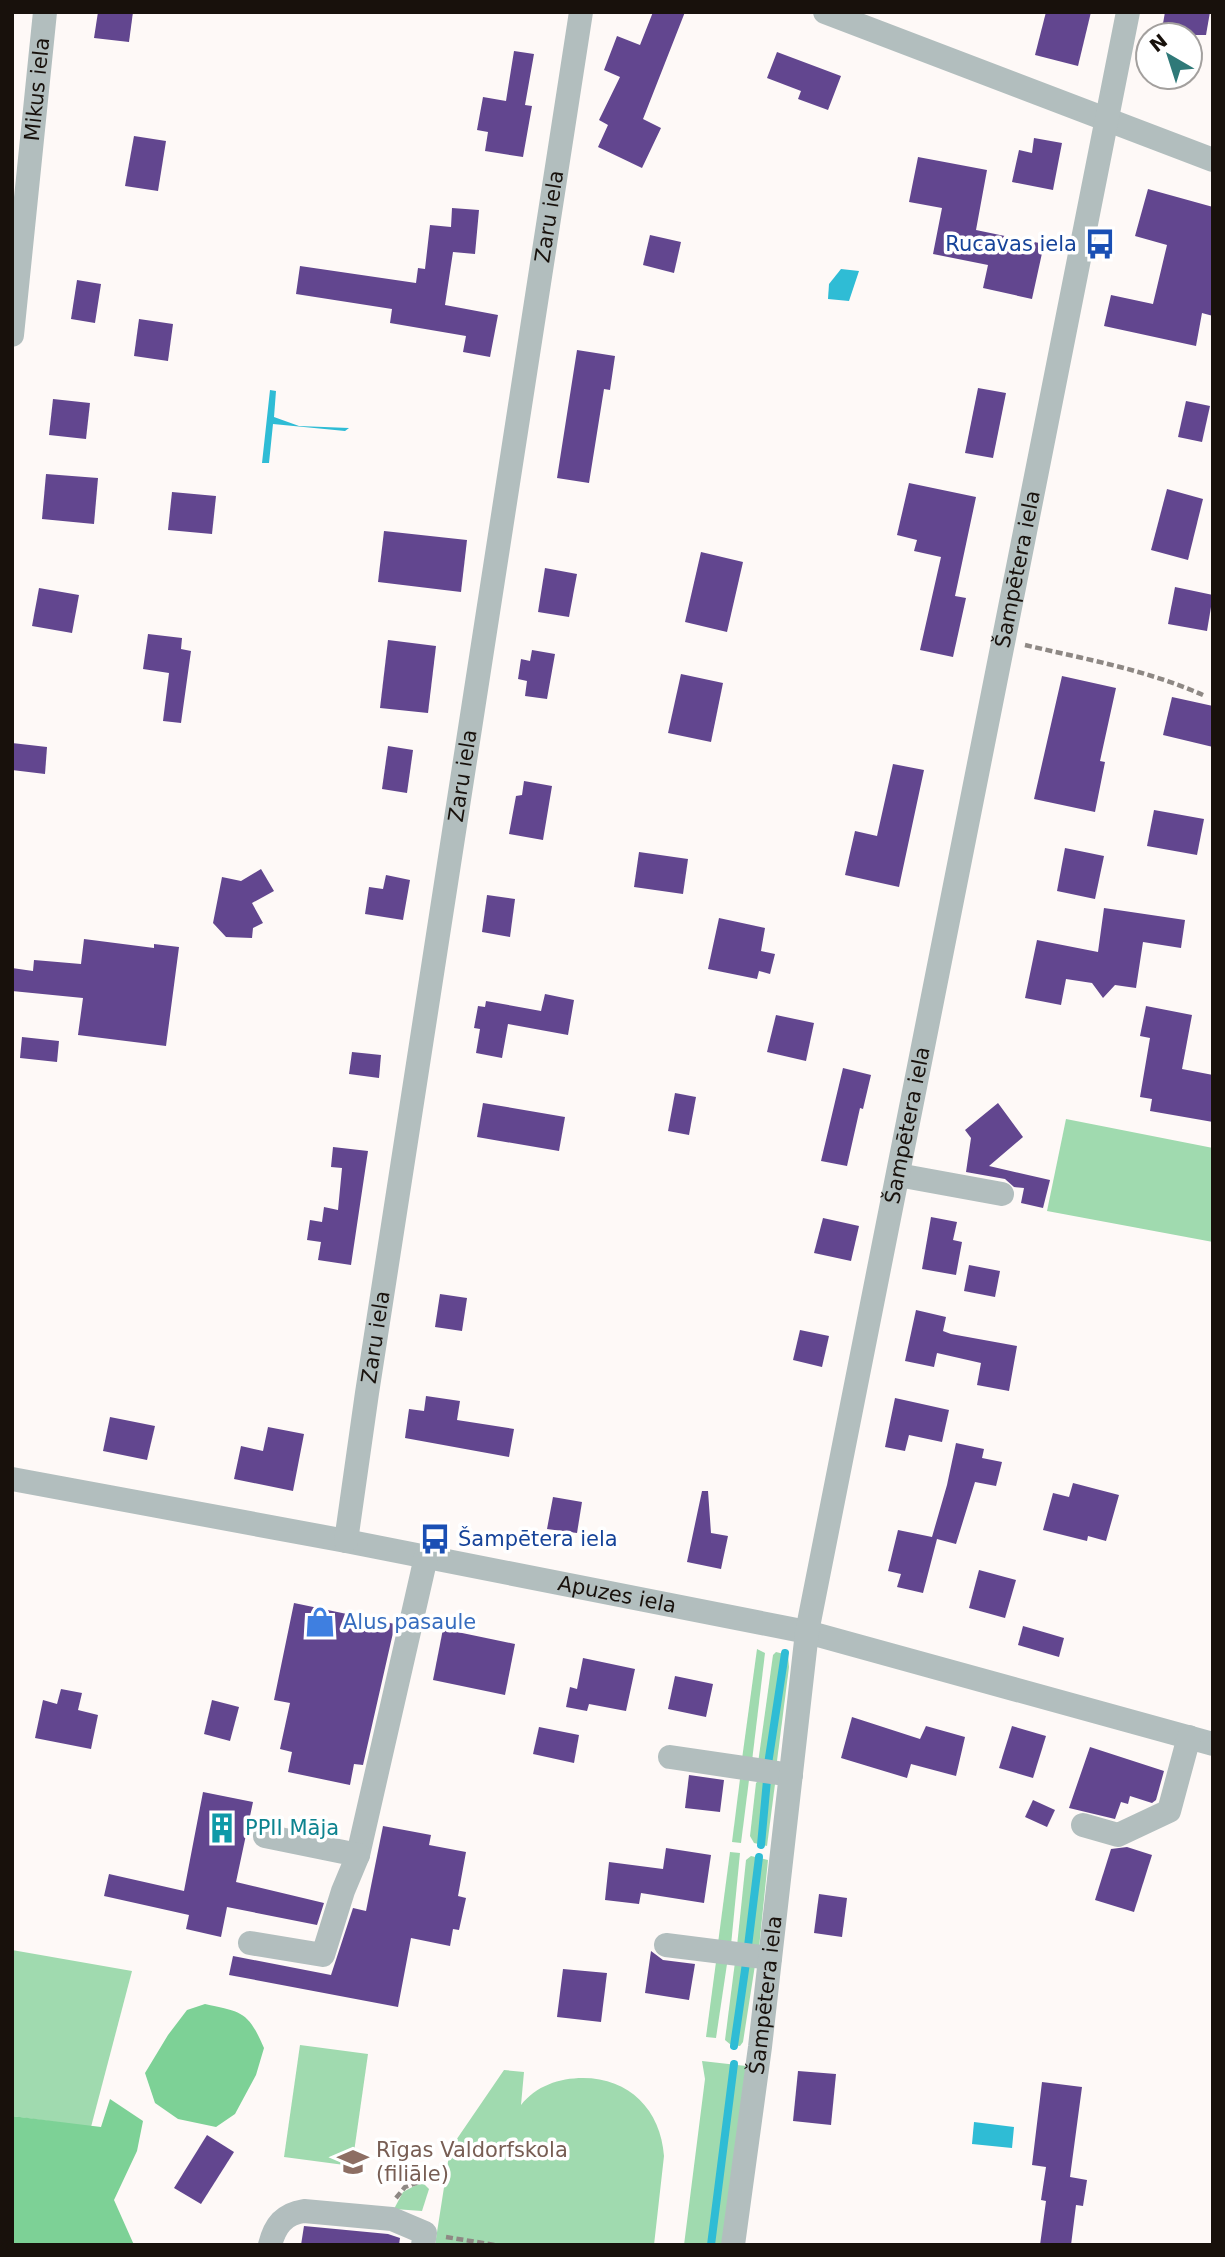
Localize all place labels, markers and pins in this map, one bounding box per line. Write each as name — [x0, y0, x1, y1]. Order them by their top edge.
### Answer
bus stop icon: Rucavas iela — [1083, 227, 1117, 261]
place label: Rucavas iela — [945, 232, 1077, 256]
bus stop icon: Šampētera iela — [418, 1522, 452, 1556]
place label: Šampētera iela — [458, 1526, 618, 1551]
shop icon: Alus pasaule — [303, 1605, 337, 1639]
place label: Alus pasaule — [343, 1610, 476, 1634]
building icon: PPII Māja — [205, 1811, 239, 1845]
place label: PPII Māja — [245, 1816, 339, 1840]
place label: Rīgas Valdorfskola (filiāle) — [376, 2138, 568, 2186]
school or university icon: Rīgas Valdorfskola (filiāle) — [336, 2145, 370, 2179]

